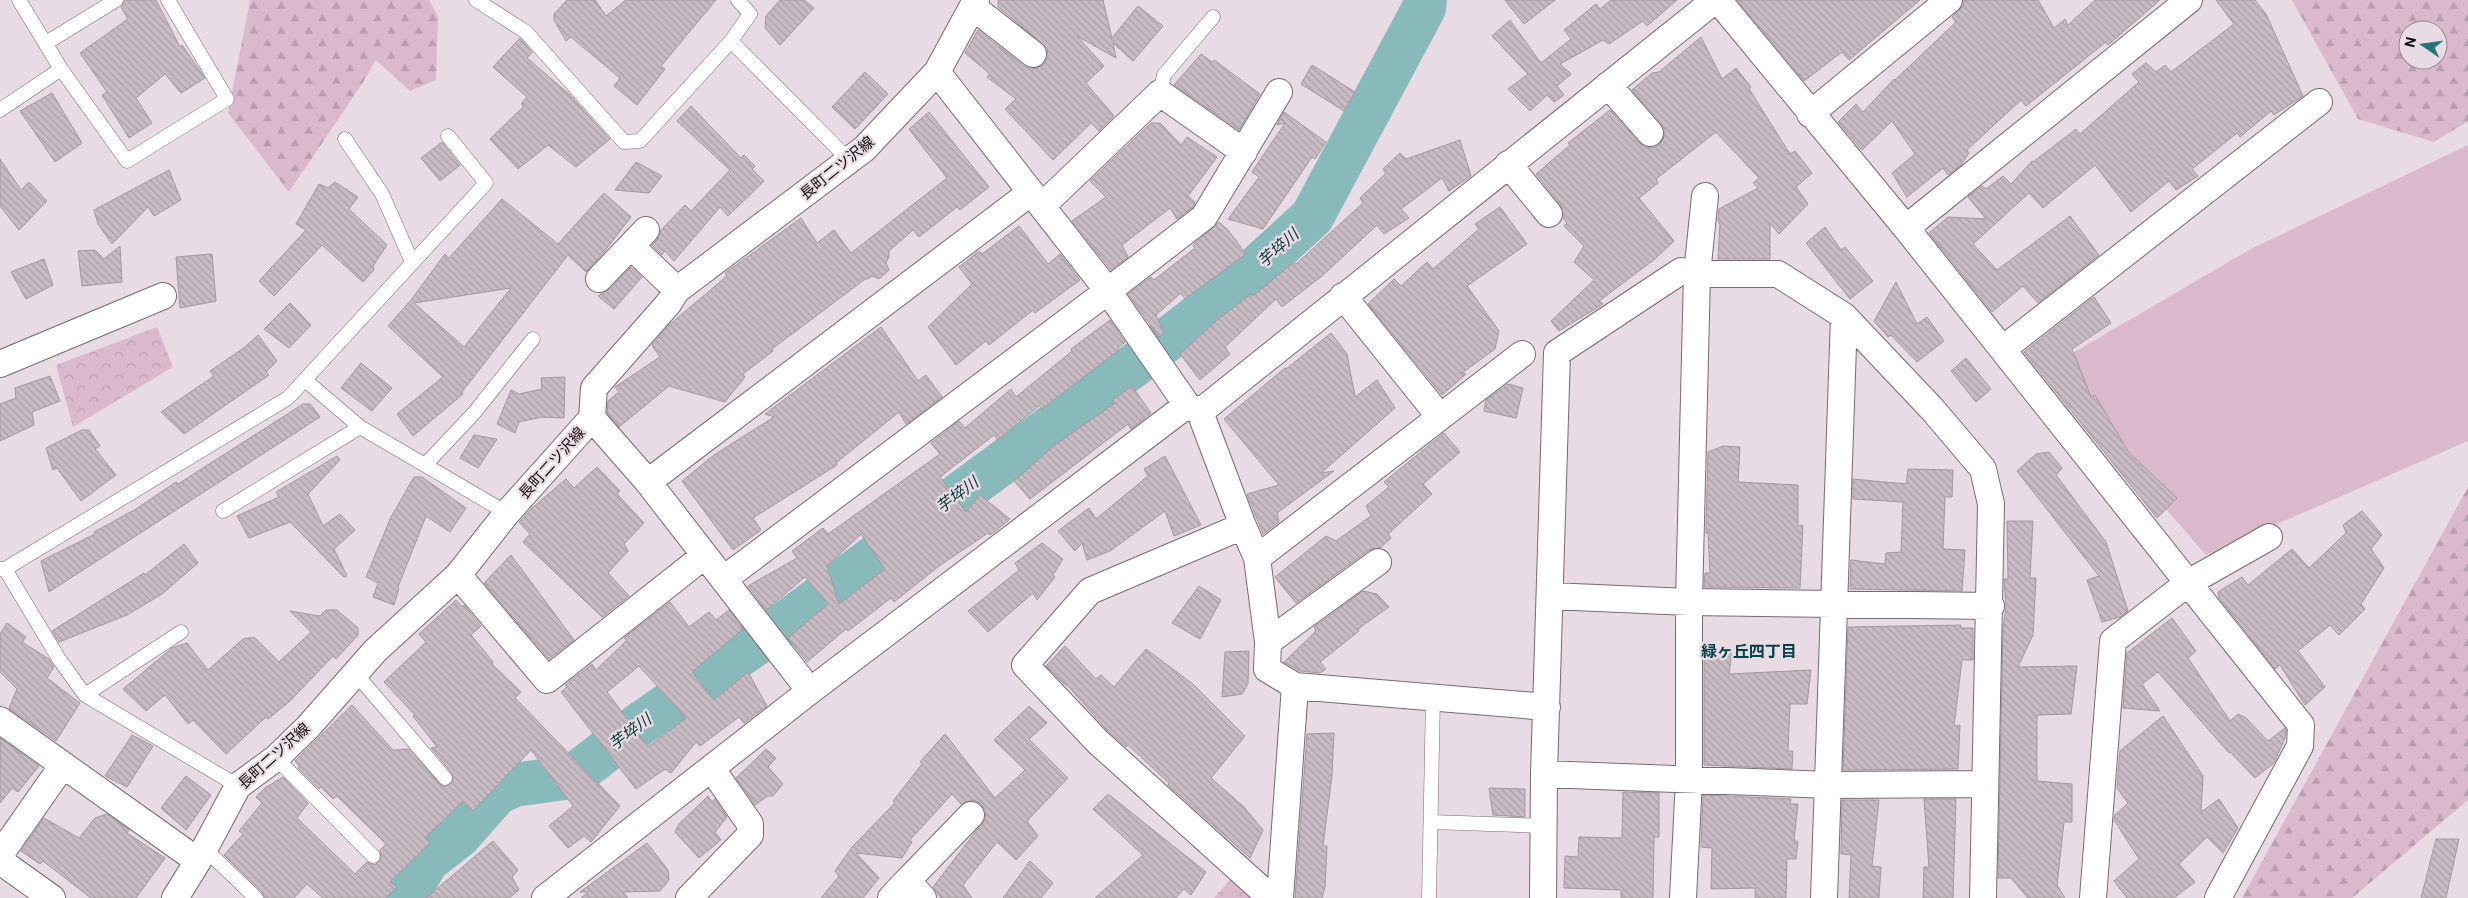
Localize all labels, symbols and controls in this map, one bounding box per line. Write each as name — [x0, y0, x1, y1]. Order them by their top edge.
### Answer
north arrow — [2398, 20, 2448, 70]
text: N — [2401, 35, 2419, 49]
street label: 長町二ツ沢線 — [796, 133, 878, 203]
water label: 芋埣川 — [1254, 224, 1304, 271]
street label: 長町二ツ沢線 — [515, 424, 589, 502]
water label: 芋埣川 — [932, 472, 983, 517]
district label: 緑ヶ丘四丁目 — [1701, 642, 1797, 661]
water label: 芋埣川 — [605, 709, 656, 754]
street label: 長町二ツ沢線 — [235, 719, 313, 793]

